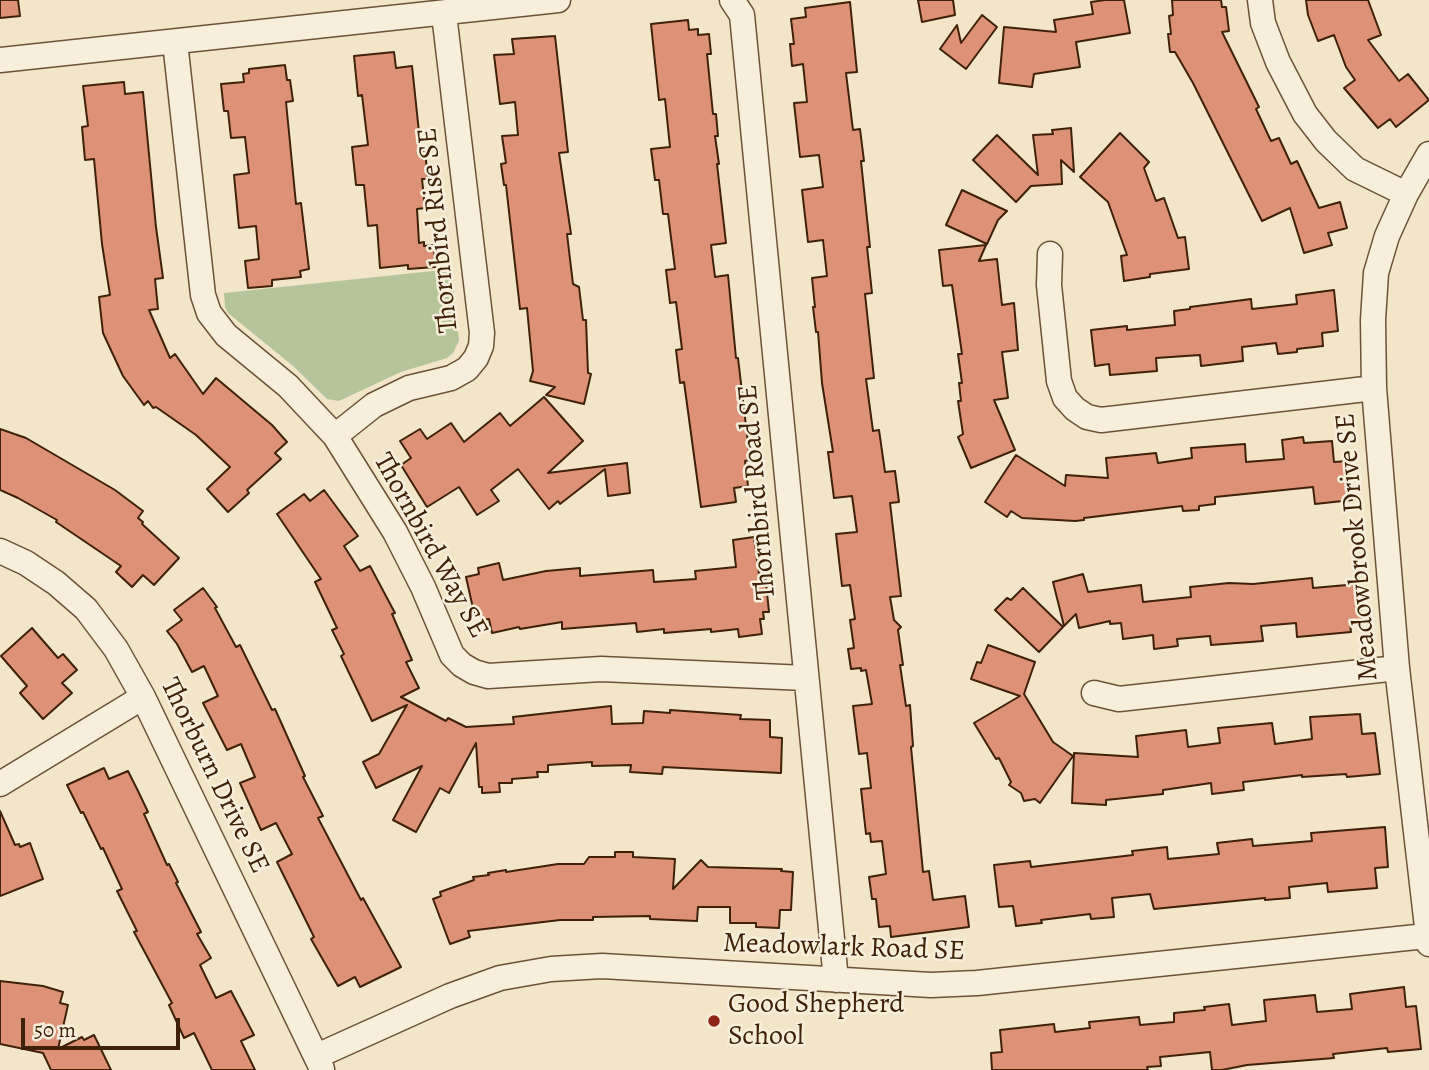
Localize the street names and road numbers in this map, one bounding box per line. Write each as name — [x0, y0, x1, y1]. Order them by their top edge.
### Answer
street label: Thornbird Rise SE — [412, 126, 466, 334]
street label: Thornbird Road SE — [732, 383, 784, 601]
street label: Meadowbrook Drive SE — [1330, 412, 1386, 682]
street label: Thornbird Way SE — [365, 447, 495, 645]
street label: Thorburn Drive SE — [152, 673, 276, 879]
street label: Meadowlark Road SE — [722, 927, 966, 969]

